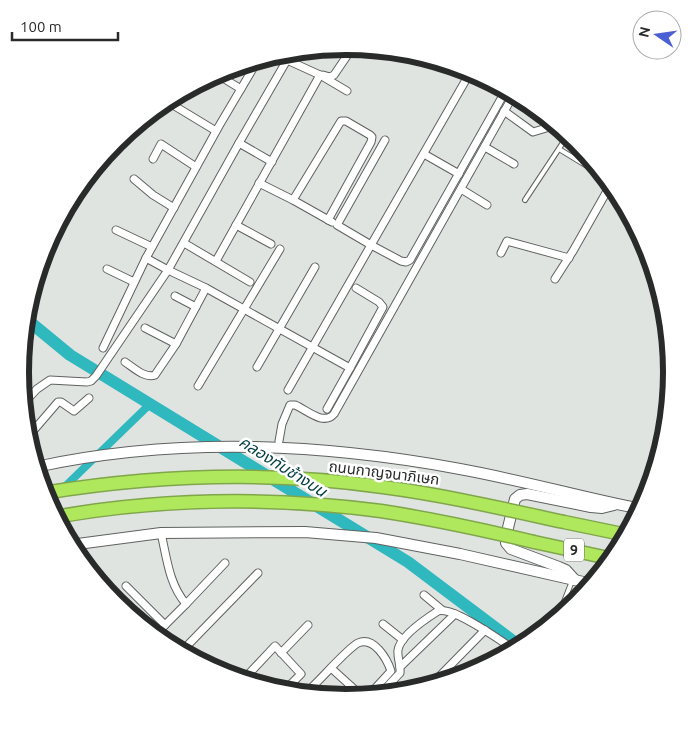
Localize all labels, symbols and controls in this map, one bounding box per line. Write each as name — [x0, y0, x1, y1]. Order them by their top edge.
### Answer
scale bar — [12, 10, 119, 42]
north arrow — [632, 10, 682, 60]
text: 100 m — [20, 18, 62, 35]
text: N — [635, 25, 653, 39]
water label: คลองทับช้างบน — [236, 432, 331, 501]
street label: ถนนกาญจนาภิเษก — [328, 457, 440, 488]
road number: 9 — [564, 538, 584, 562]

